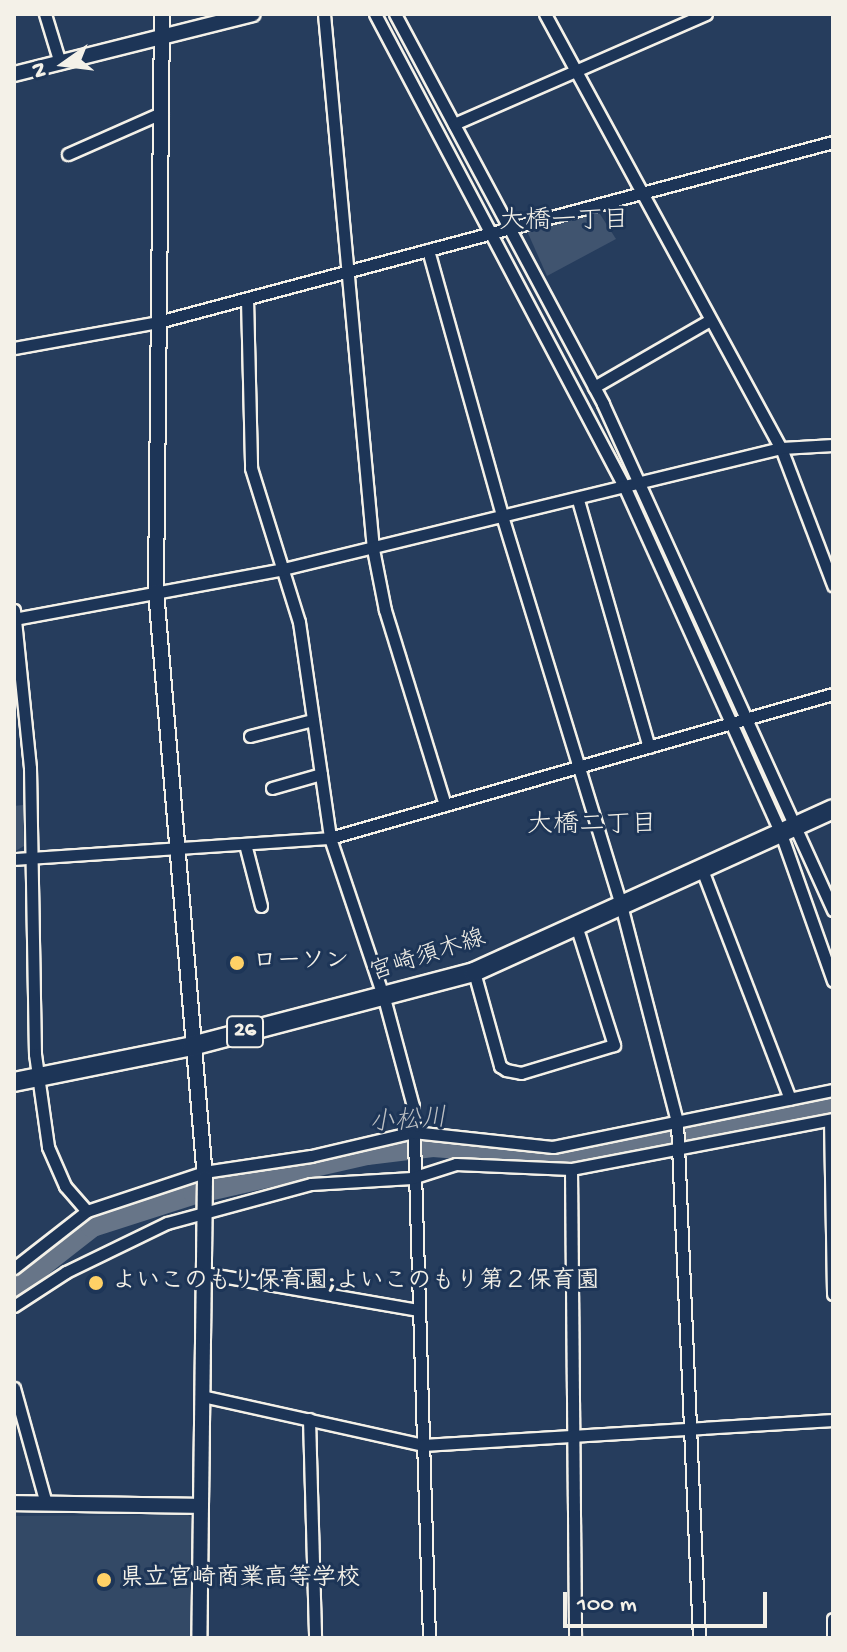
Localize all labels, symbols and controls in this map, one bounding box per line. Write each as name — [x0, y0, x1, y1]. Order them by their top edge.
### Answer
north arrow — [24, 24, 104, 104]
text: N — [26, 60, 55, 80]
district label: 大橋一丁目 — [499, 207, 629, 239]
district label: 大橋二丁目 — [527, 811, 657, 843]
street label: 宮崎須木線 — [366, 925, 490, 989]
place label: ローソン — [253, 949, 349, 977]
marker: ローソン — [228, 954, 246, 972]
road number: 26 — [225, 1014, 265, 1050]
water label: 小松川 — [368, 1105, 448, 1141]
place label: よいこのもり保育園;よいこのもり第２保育園 — [112, 1269, 600, 1297]
marker: よいこのもり保育園;よいこのもり第２保育園 — [87, 1274, 105, 1292]
place label: 県立宮崎商業高等学校 — [120, 1566, 360, 1594]
marker: 県立宮崎商業高等学校 — [95, 1571, 113, 1589]
scale bar — [567, 1576, 771, 1626]
text: 100 m — [577, 1591, 637, 1620]

